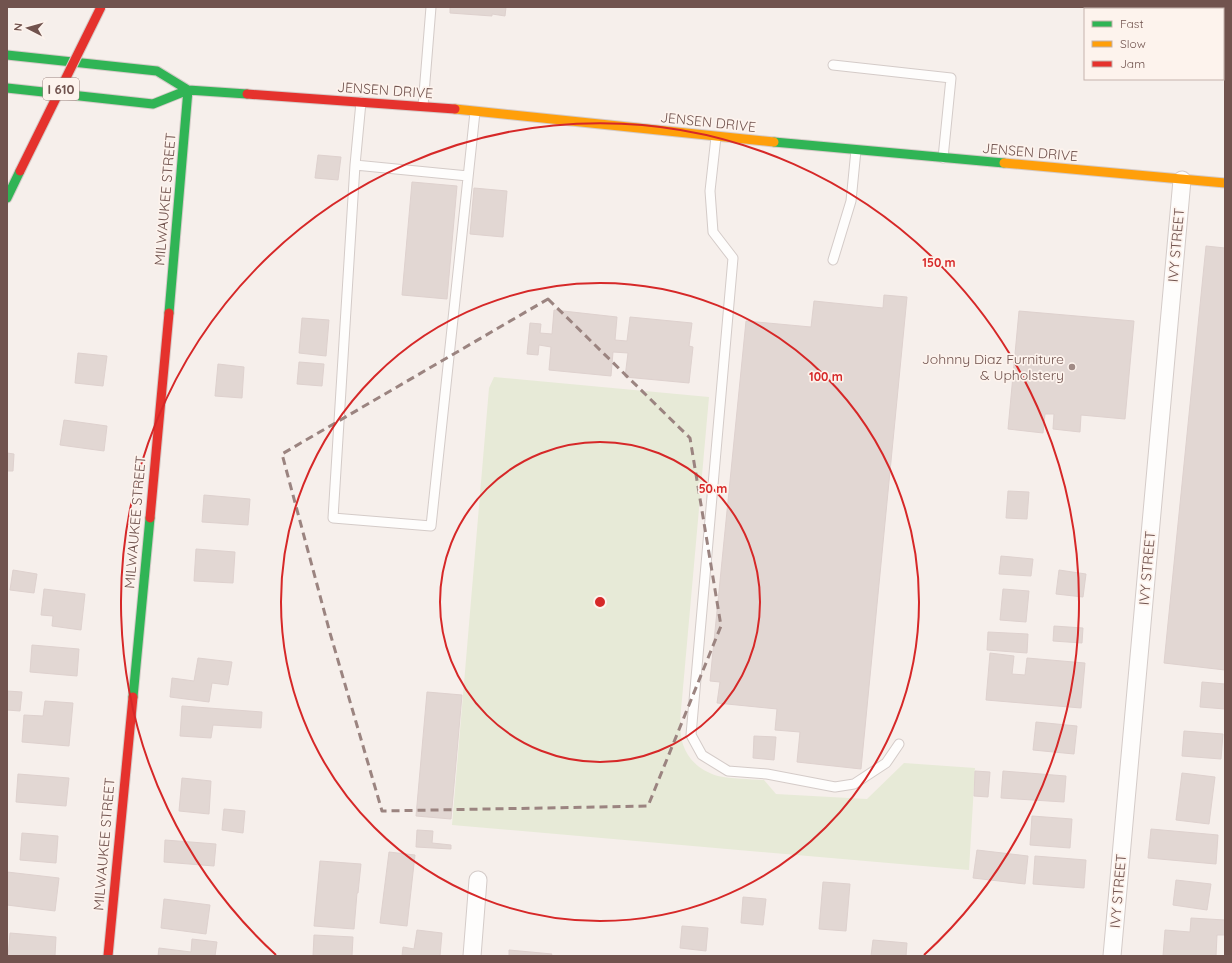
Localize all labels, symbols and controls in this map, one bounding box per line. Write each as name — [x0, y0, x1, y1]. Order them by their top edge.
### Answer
north arrow — [8, 8, 48, 48]
legend — [1084, 8, 1224, 80]
text: Fast — [1120, 16, 1144, 31]
text: N — [11, 22, 25, 32]
text: Slow — [1120, 36, 1146, 51]
text: Jam — [1120, 56, 1145, 71]
road number: I 610 — [43, 78, 79, 100]
street label: JENSEN DRIVE — [336, 78, 434, 102]
street label: JENSEN DRIVE — [659, 108, 757, 136]
street label: MILWAUKEE STREET — [150, 132, 180, 266]
street label: JENSEN DRIVE — [981, 139, 1079, 165]
street label: IVY STREET — [1164, 207, 1188, 283]
text: 150 m — [922, 255, 956, 270]
place label: Johnny Diaz Furniture & Upholstery — [922, 350, 1064, 384]
marker: Johnny Diaz Furniture & Upholstery — [1067, 362, 1077, 372]
text: 100 m — [809, 369, 843, 384]
street label: MILWAUKEE STREET — [120, 455, 150, 589]
text: 50 m — [699, 481, 727, 496]
street label: IVY STREET — [1135, 530, 1159, 606]
centre of rings — [593, 595, 607, 609]
street label: MILWAUKEE STREET — [89, 777, 119, 911]
street label: IVY STREET — [1106, 853, 1130, 929]

